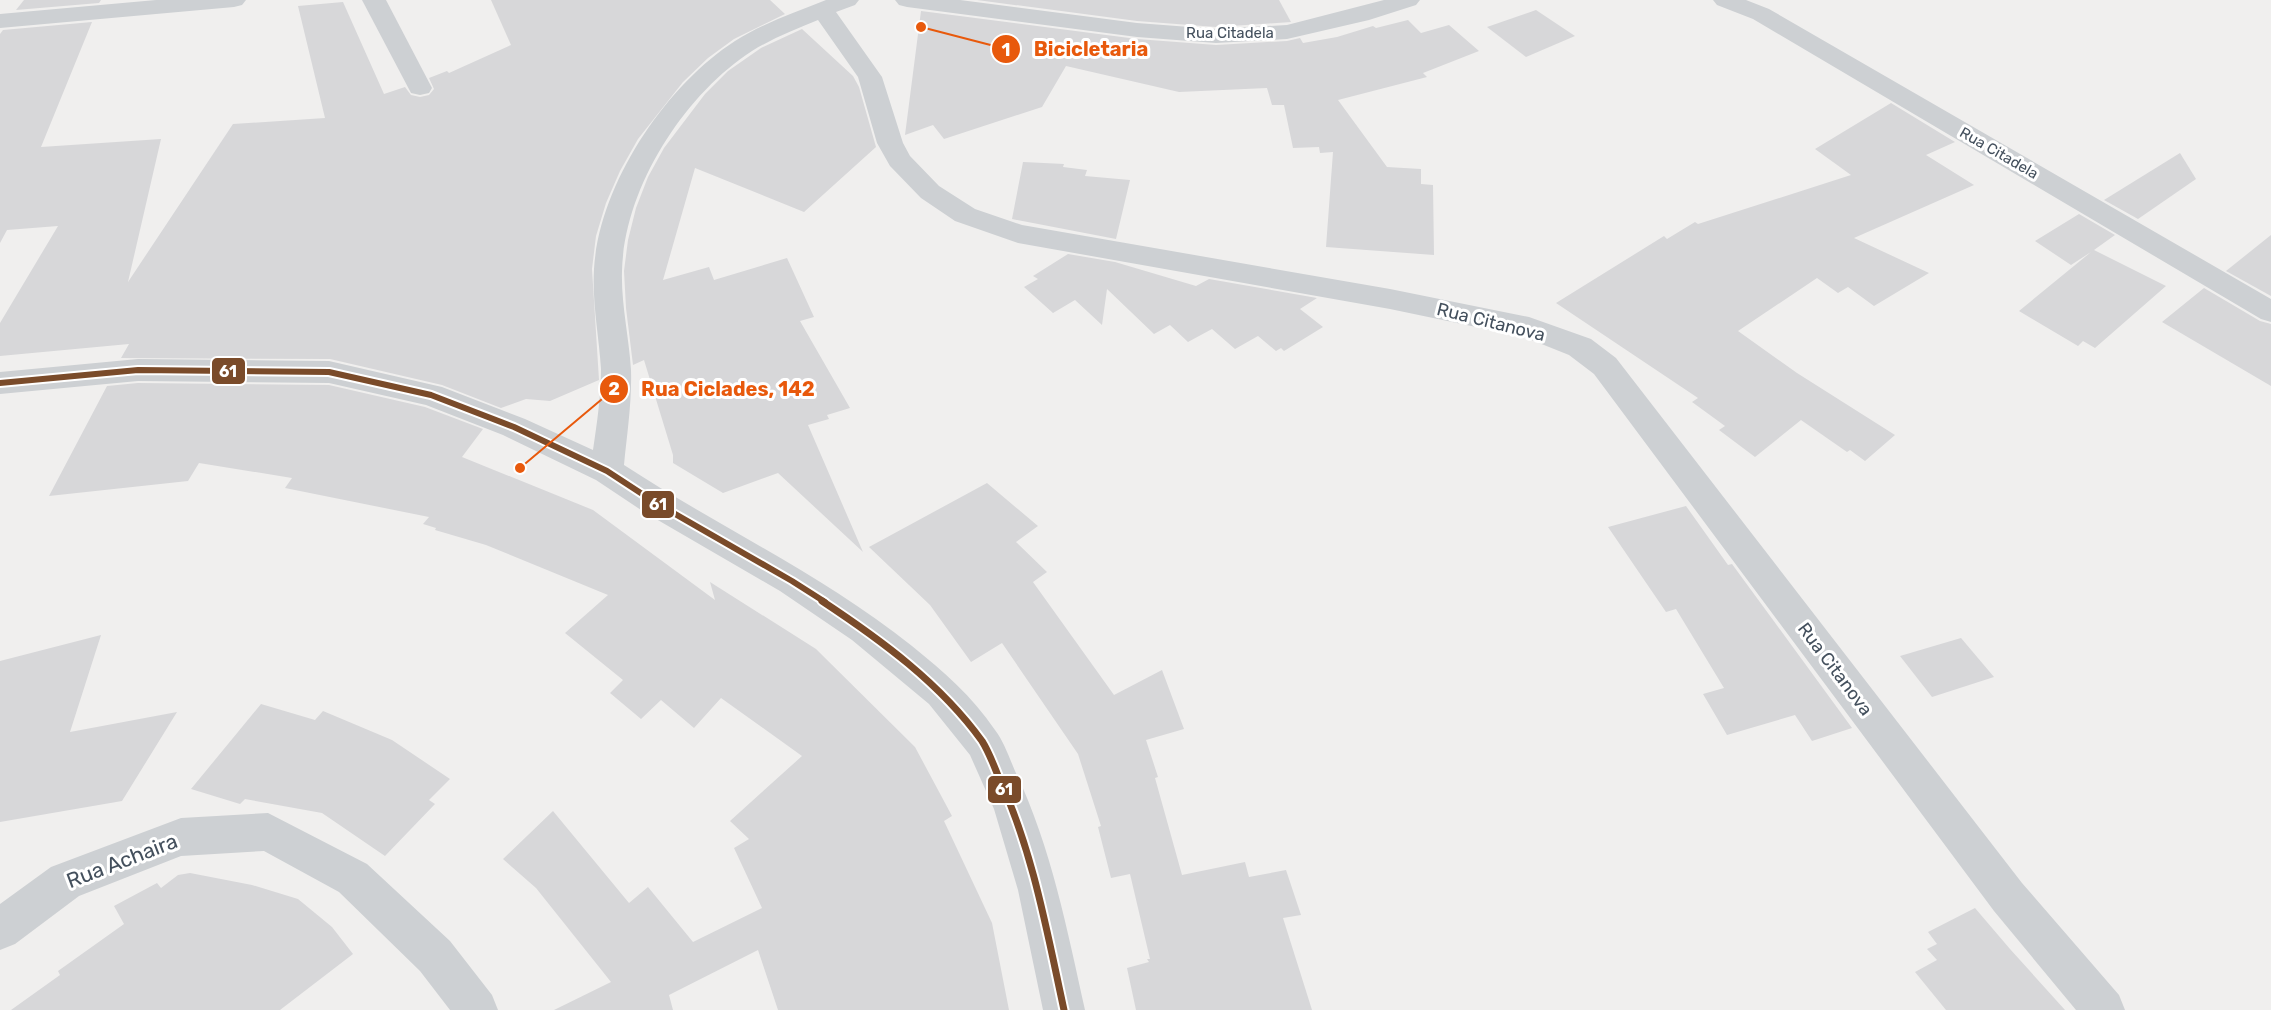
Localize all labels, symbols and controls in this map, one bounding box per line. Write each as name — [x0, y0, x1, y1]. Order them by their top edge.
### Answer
street label: Rua Citadela — [1186, 24, 1274, 42]
callout: Bicicletaria — [991, 30, 1160, 68]
text: Bicicletaria — [1034, 37, 1148, 61]
text: 1 — [1002, 39, 1010, 61]
street label: Rua Citadela — [1956, 123, 2042, 183]
street label: Rua Citanova — [1435, 298, 1547, 346]
line badge: 61 — [211, 357, 246, 385]
text: 61 — [219, 362, 237, 381]
callout: Rua Ciclades, 142 — [599, 370, 827, 408]
text: Rua Ciclades, 142 — [641, 377, 815, 401]
text: 2 — [608, 378, 620, 400]
line badge: 61 — [641, 490, 675, 519]
text: 61 — [649, 495, 667, 514]
street label: Rua Citanova — [1793, 618, 1877, 720]
line badge: 61 — [987, 775, 1022, 804]
text: 61 — [995, 780, 1013, 799]
street label: Rua Achaira — [63, 828, 181, 893]

